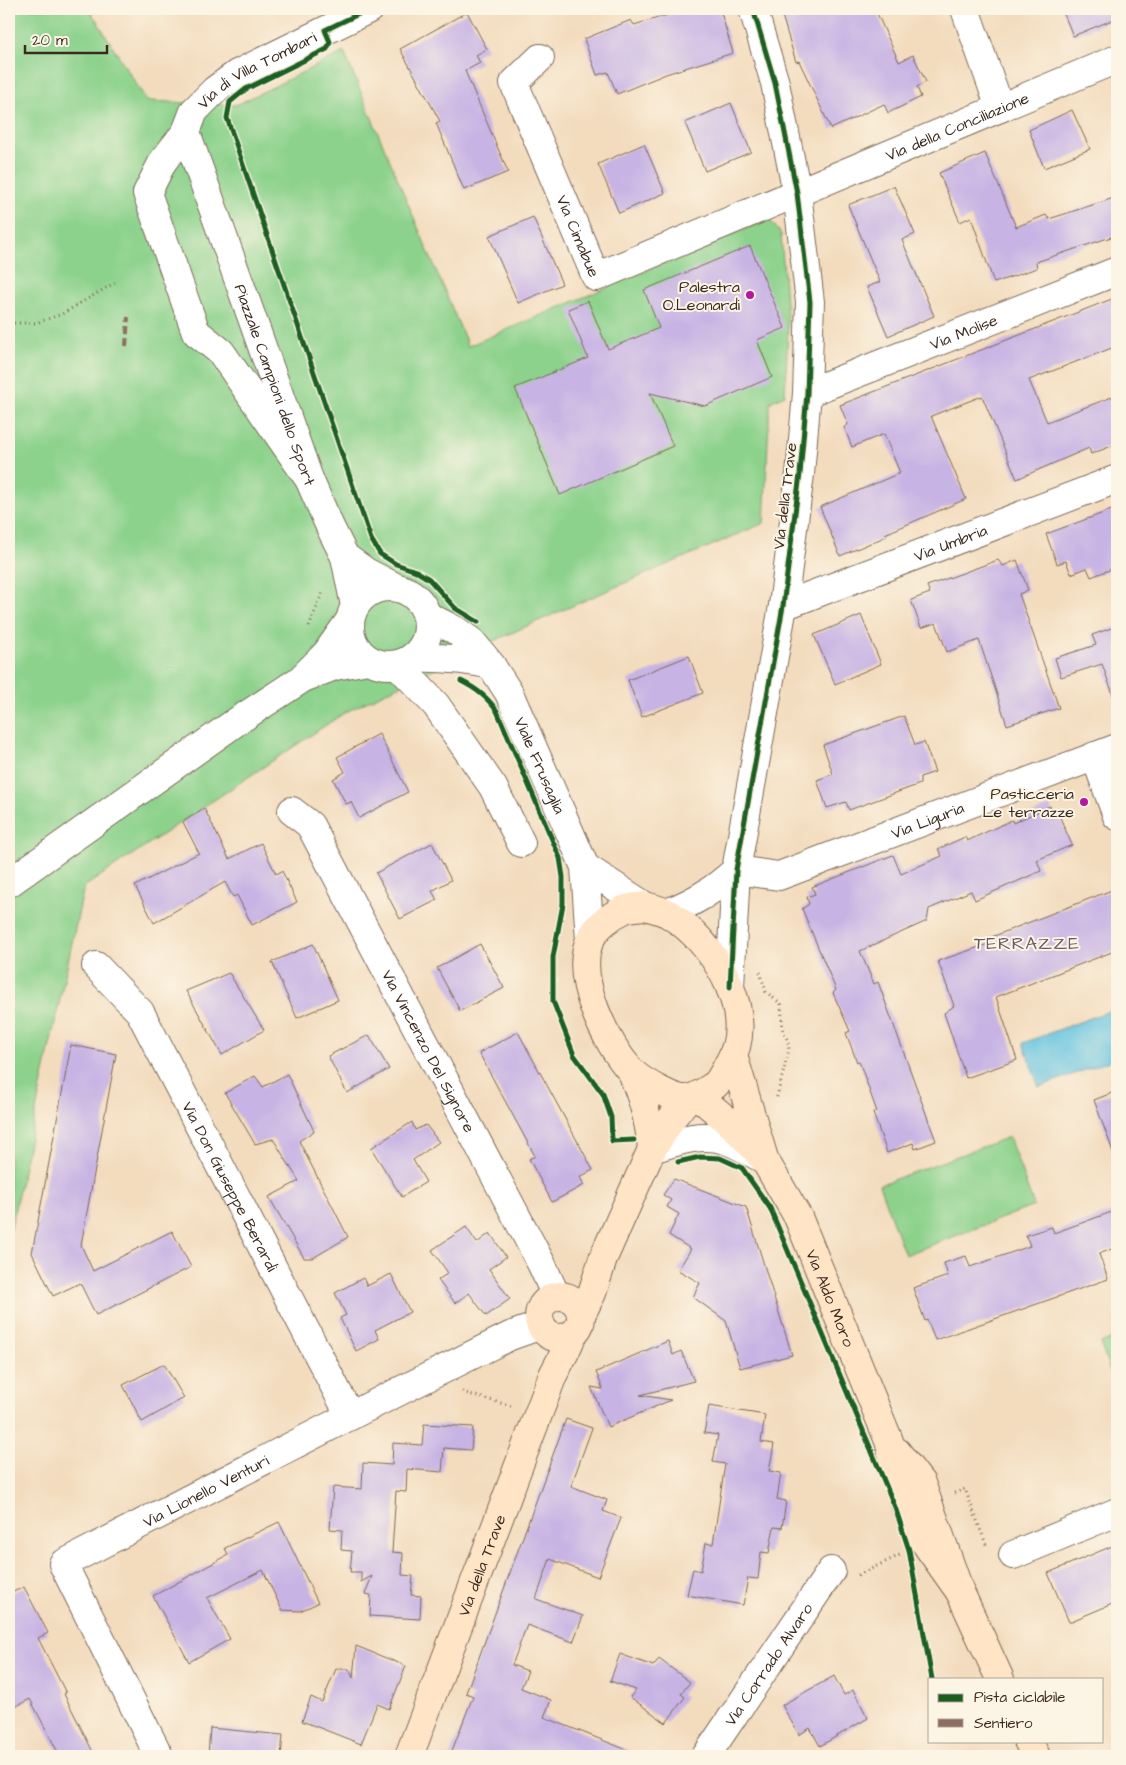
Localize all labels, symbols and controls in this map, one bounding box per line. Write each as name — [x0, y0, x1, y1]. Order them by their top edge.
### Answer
scale bar — [25, 22, 108, 54]
street label: Via di Villa Tombari — [193, 26, 321, 114]
text: 20 m — [32, 30, 68, 51]
street label: Via della Conciliazione — [882, 87, 1033, 167]
street label: Via Cimabue — [551, 192, 605, 281]
place label: Palestra O.Leonardi — [663, 276, 741, 316]
street label: Piazzale Campioni dello Sport — [229, 281, 321, 490]
marker: Palestra O.Leonardi — [744, 289, 756, 301]
street label: Via Molise — [927, 309, 1001, 356]
street label: Via della Trave — [768, 441, 802, 551]
street label: Via Umbria — [911, 519, 990, 567]
street label: Viale Frusaglia — [509, 714, 570, 818]
place label: Pasticceria Le terrazze — [982, 783, 1074, 823]
marker: Pasticceria Le terrazze — [1078, 796, 1090, 808]
street label: Via Liguria — [888, 797, 967, 845]
district label: TERRAZZE — [974, 931, 1080, 956]
street label: Via Vincenzo Del Signore — [376, 966, 480, 1137]
street label: Via Don Giuseppe Berardi — [176, 1098, 283, 1276]
street label: Via Aldo Moro — [800, 1246, 860, 1350]
street label: Via Lionello Venturi — [139, 1449, 273, 1533]
street label: Via della Trave — [453, 1511, 511, 1620]
street label: Via Corrado Alvaro — [720, 1599, 818, 1730]
legend — [928, 1678, 1104, 1742]
text: Pista ciclabile — [974, 1687, 1065, 1708]
text: Sentiero — [974, 1713, 1033, 1734]

